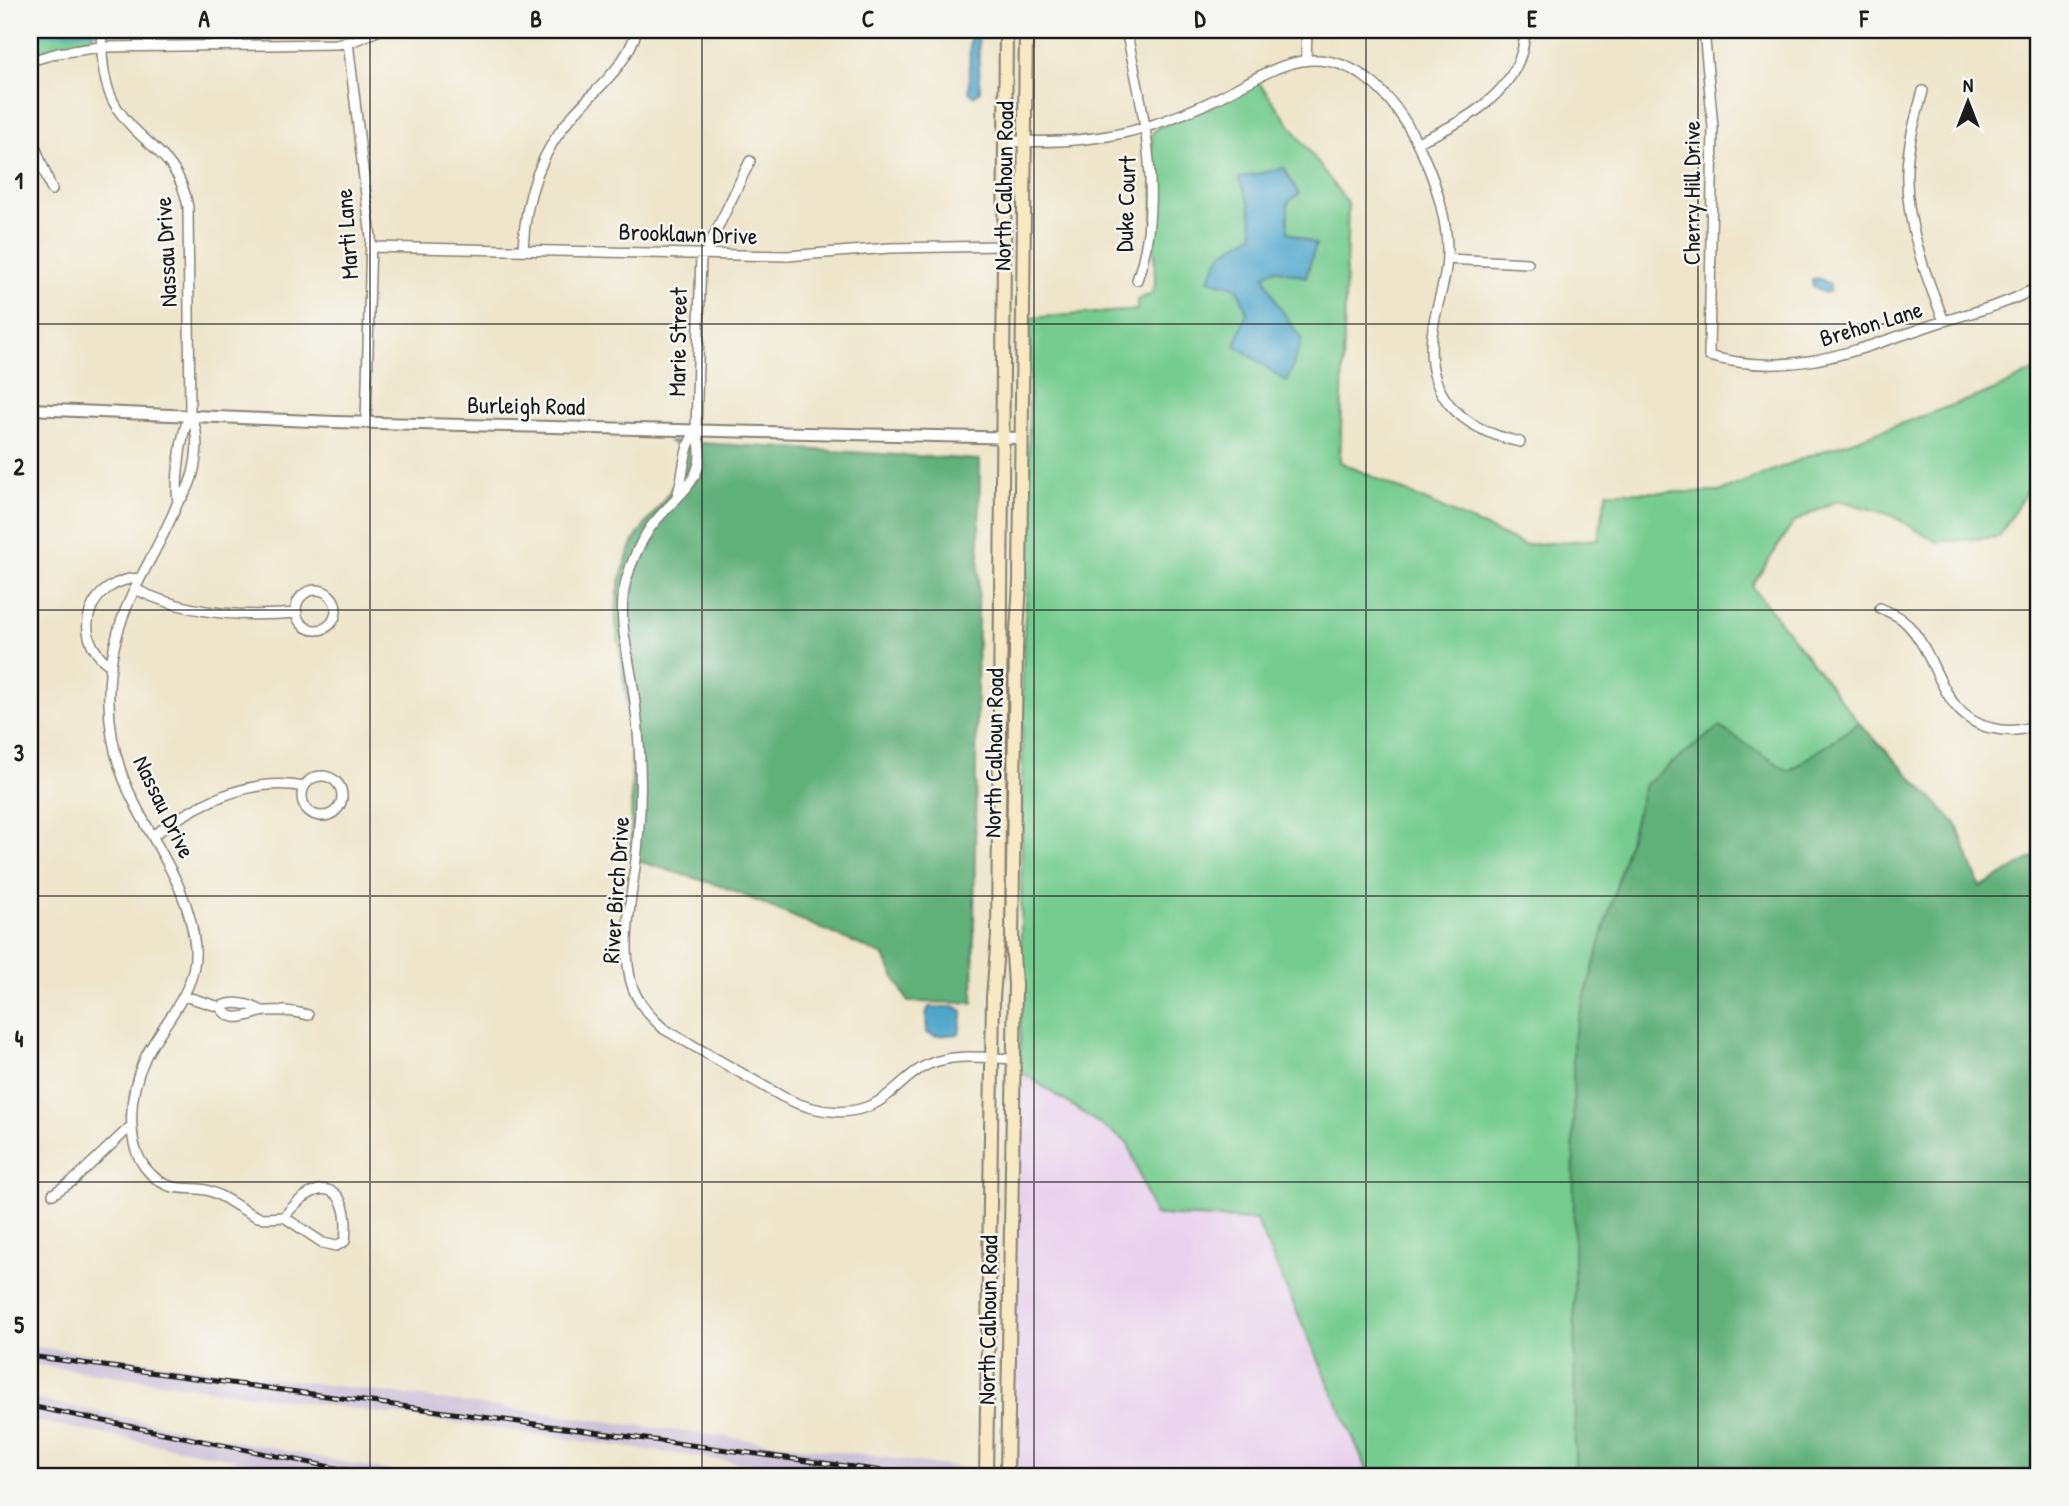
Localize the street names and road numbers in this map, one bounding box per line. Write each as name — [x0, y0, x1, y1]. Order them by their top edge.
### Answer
street label: North Calhoun Road — [986, 101, 1020, 271]
street label: Cherry Hill Drive — [1675, 120, 1707, 265]
street label: Duke Court — [1107, 155, 1143, 252]
street label: Marti Lane — [327, 187, 365, 280]
street label: Nassau Drive — [146, 196, 184, 308]
street label: Brooklawn Drive — [618, 215, 759, 251]
street label: Marie Street — [660, 286, 694, 397]
street label: Brehon Lane — [1815, 292, 1926, 354]
street label: Burleigh Road — [467, 388, 585, 422]
street label: North Calhoun Road — [976, 668, 1010, 838]
street label: Nassau Drive — [126, 750, 204, 864]
street label: River Birch Drive — [594, 815, 636, 964]
street label: North Calhoun Road — [970, 1235, 1004, 1405]

